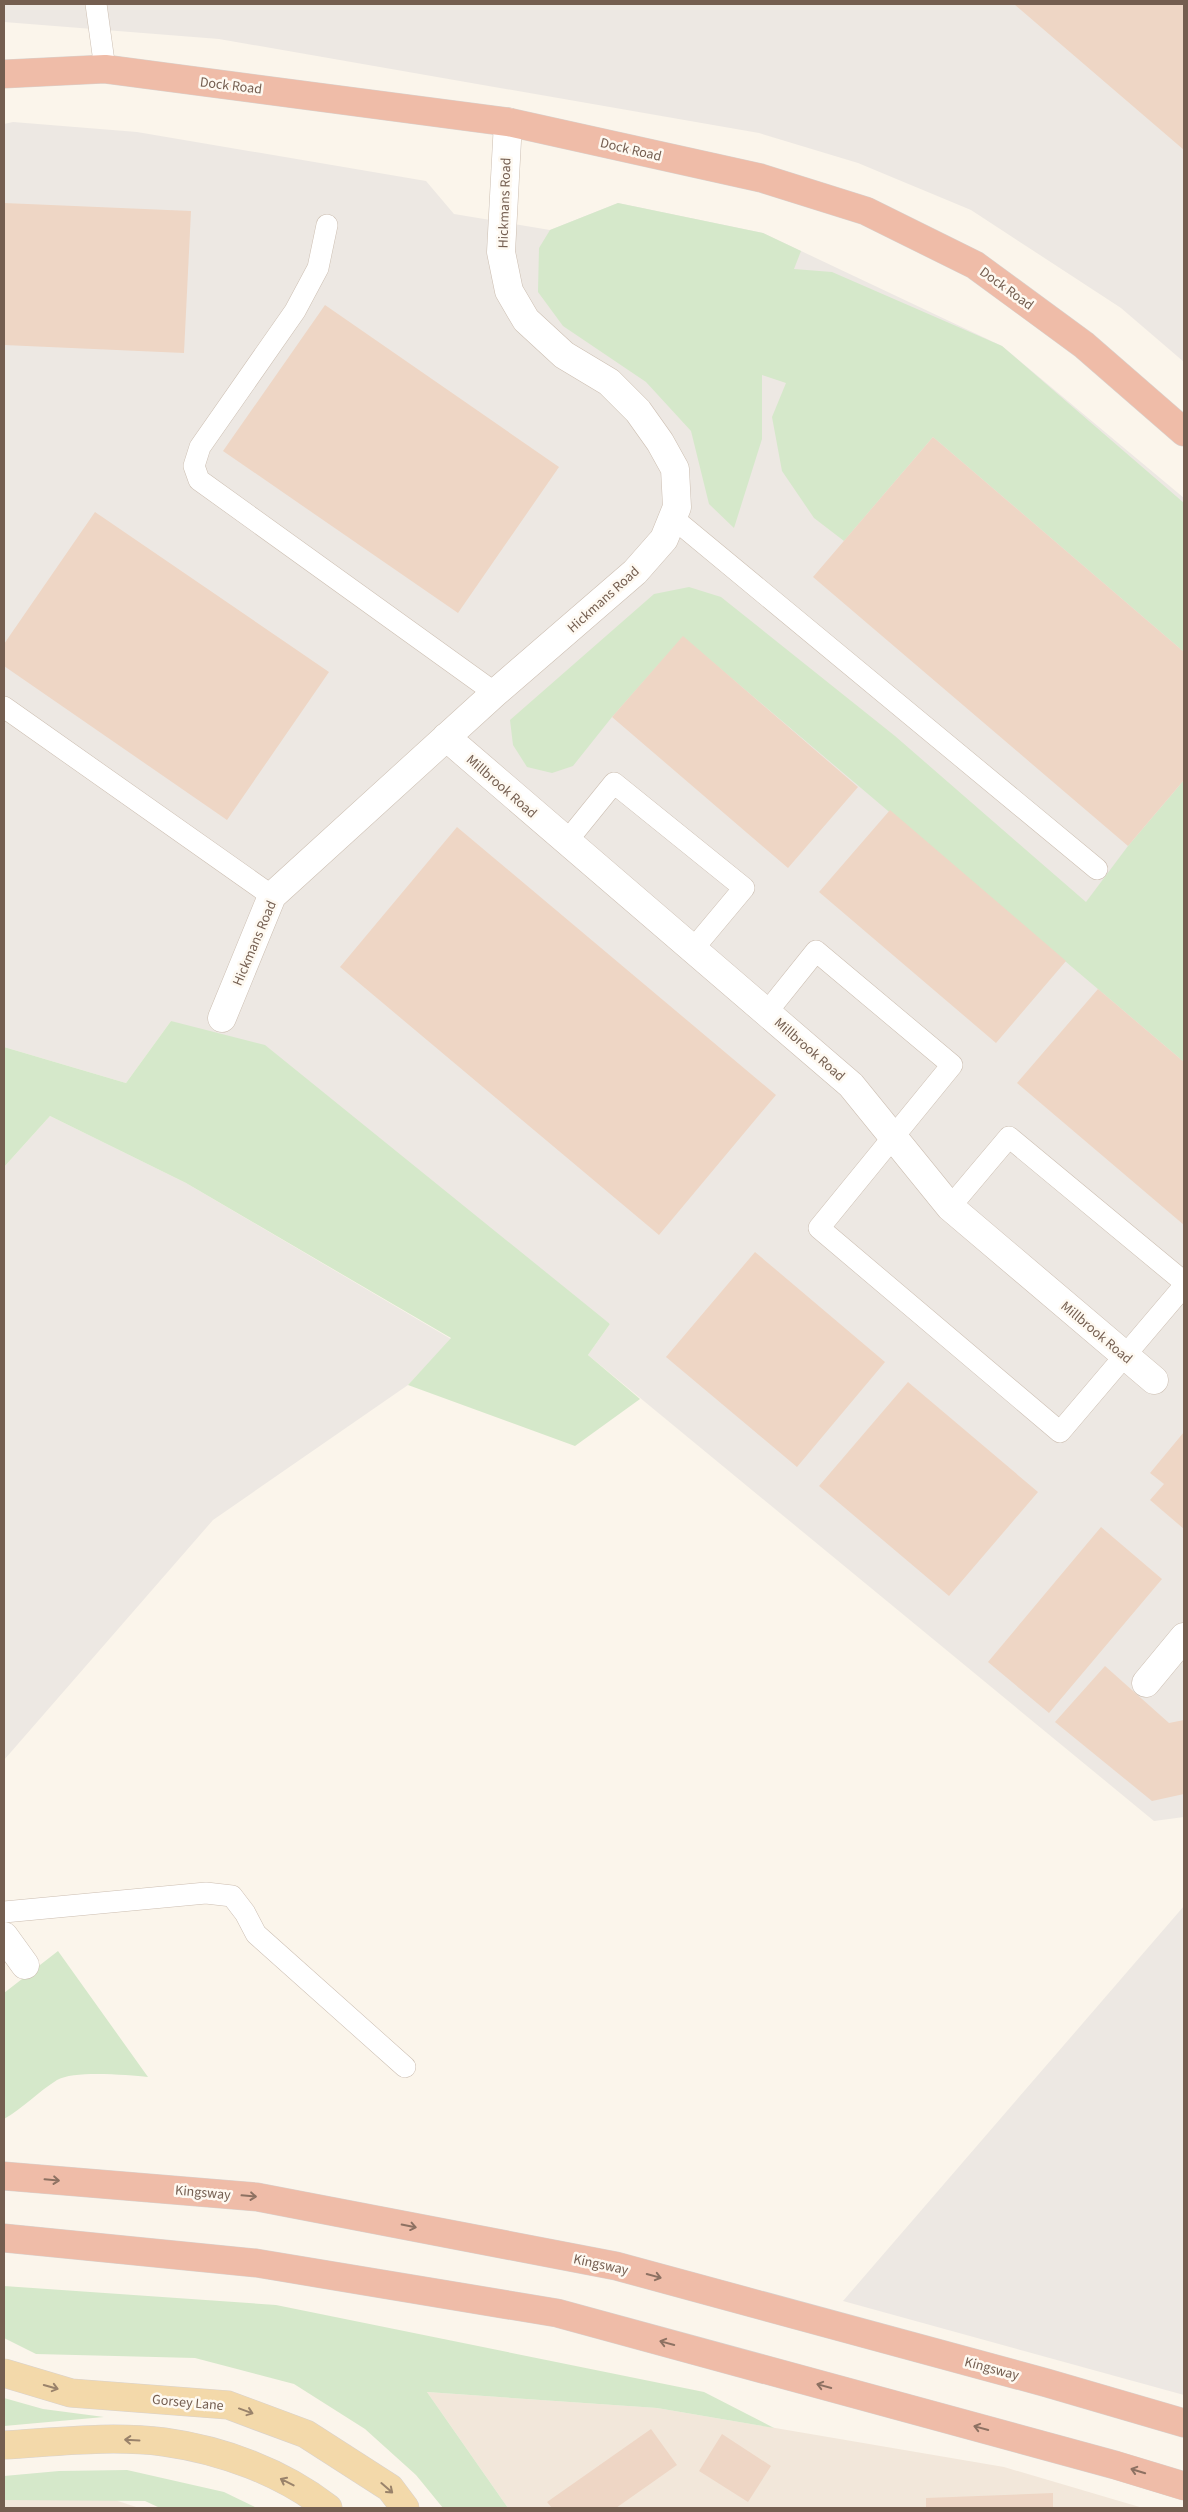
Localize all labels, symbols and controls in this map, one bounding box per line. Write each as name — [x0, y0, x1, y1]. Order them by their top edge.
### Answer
street label: Dock Road — [199, 72, 263, 100]
street label: Dock Road — [598, 133, 663, 167]
street label: Hickmans Road — [493, 157, 517, 249]
street label: Dock Road — [975, 262, 1038, 315]
street label: Hickmans Road — [563, 562, 644, 638]
street label: Millbrook Road — [462, 750, 541, 823]
street label: Hickmans Road — [228, 898, 282, 989]
street label: Millbrook Road — [770, 1013, 849, 1086]
street label: Millbrook Road — [1056, 1297, 1137, 1369]
one-way arrow — [44, 2175, 60, 2185]
street label: Kingsway — [174, 2181, 232, 2205]
one-way arrow — [241, 2191, 257, 2201]
one-way arrow — [400, 2222, 416, 2231]
street label: Kingsway — [571, 2249, 631, 2281]
one-way arrow — [645, 2272, 661, 2281]
one-way arrow — [660, 2338, 676, 2347]
street label: Kingsway — [962, 2352, 1022, 2386]
one-way arrow — [817, 2380, 833, 2390]
one-way arrow — [42, 2382, 58, 2392]
street label: Gorsey Lane — [151, 2390, 225, 2416]
one-way arrow — [237, 2407, 253, 2416]
one-way arrow — [973, 2423, 989, 2432]
one-way arrow — [124, 2436, 140, 2445]
one-way arrow — [1130, 2466, 1146, 2476]
one-way arrow — [280, 2477, 295, 2487]
one-way arrow — [381, 2482, 394, 2494]

